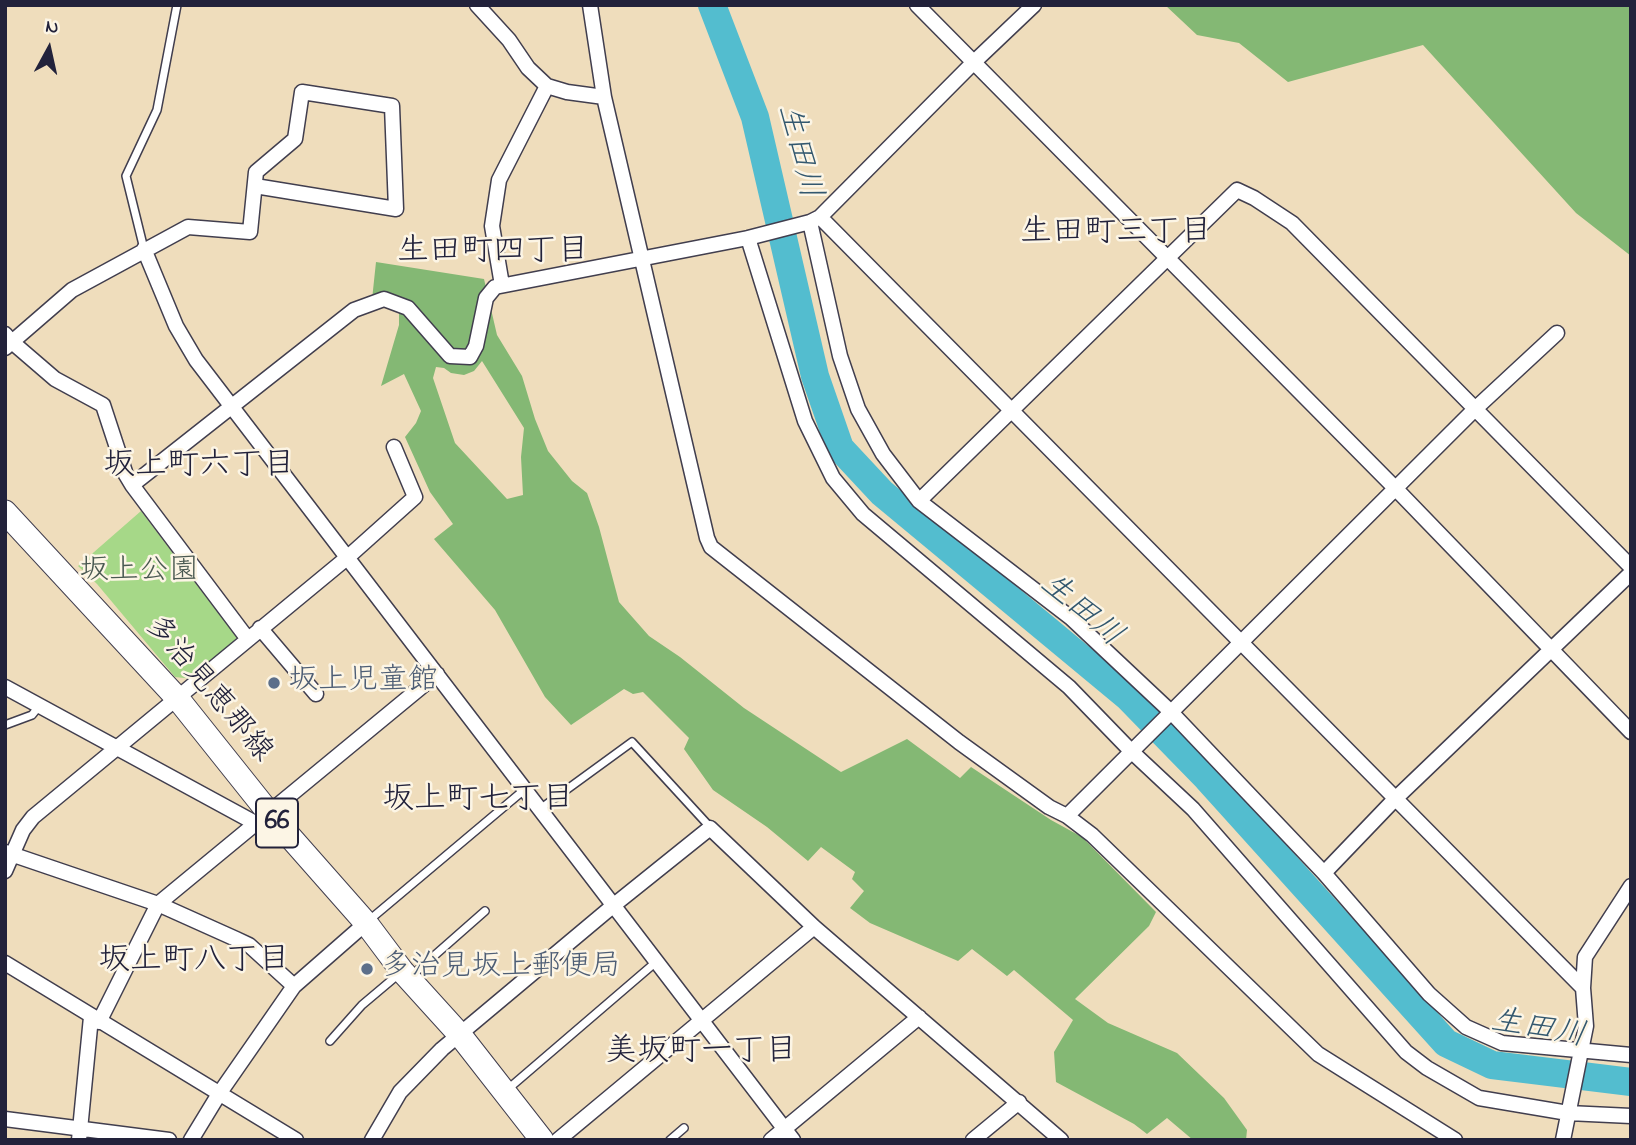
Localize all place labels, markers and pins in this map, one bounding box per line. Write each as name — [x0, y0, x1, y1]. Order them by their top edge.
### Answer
place label: 坂上児童館 — [288, 665, 438, 701]
marker: 坂上児童館 — [266, 675, 282, 691]
place label: 多治見坂上郵便局 — [381, 951, 621, 987]
marker: 多治見坂上郵便局 — [359, 961, 375, 977]

